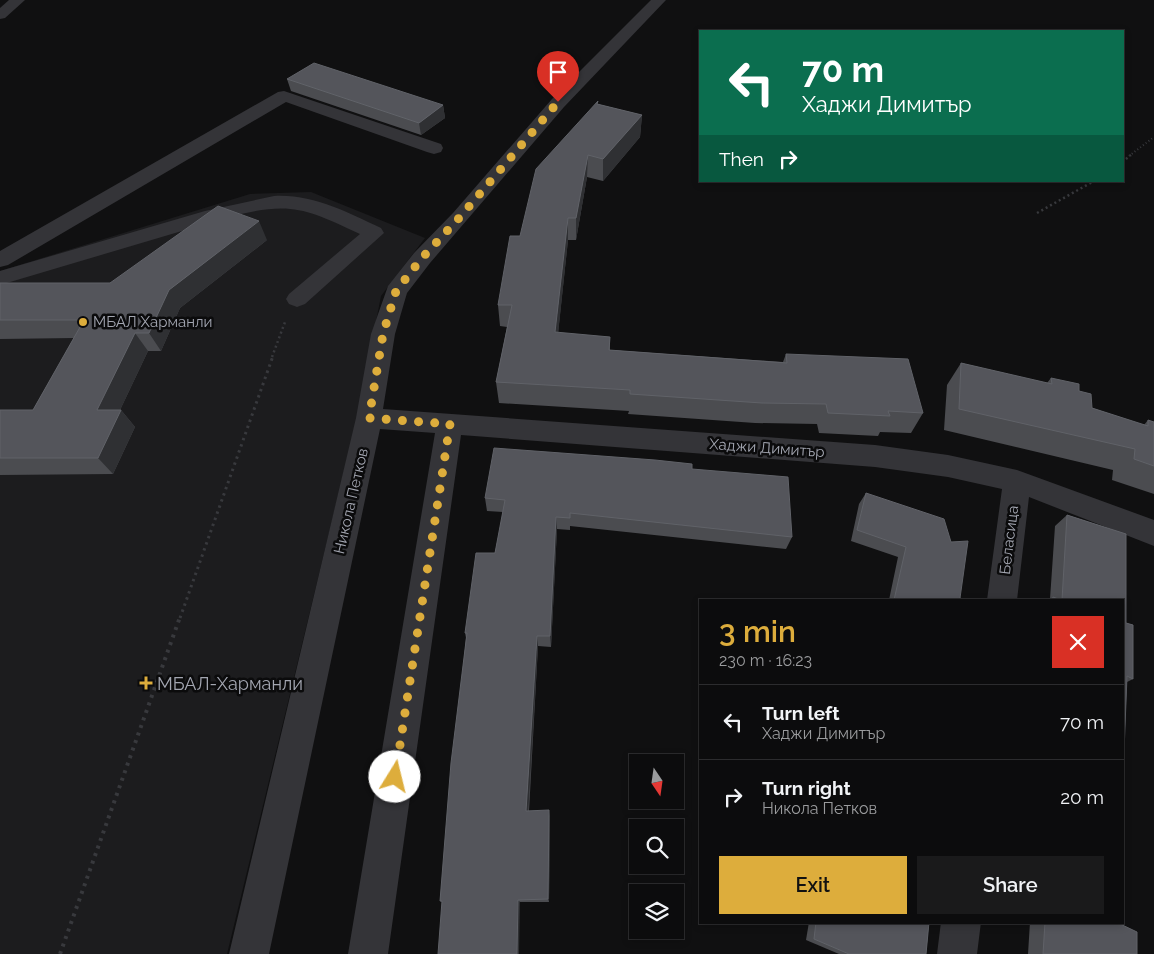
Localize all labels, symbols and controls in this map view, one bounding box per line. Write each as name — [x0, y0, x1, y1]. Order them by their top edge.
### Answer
text: 70 m — [802, 49, 884, 90]
icon: left — [719, 50, 784, 115]
pin — [537, 51, 579, 102]
icon: arrive — [544, 58, 572, 86]
text: Хаджи Димитър — [802, 91, 972, 117]
icon: right — [774, 145, 802, 173]
text: Then — [719, 148, 764, 170]
place label: МБАЛ Харманли — [93, 313, 212, 331]
marker: МБАЛ Харманли — [77, 316, 89, 328]
street label: Хаджи Димитър — [709, 435, 825, 461]
street label: Никола Петков — [330, 446, 372, 556]
street label: Беласица — [996, 505, 1022, 575]
text: 3 min — [719, 614, 796, 649]
button: close — [1052, 616, 1104, 668]
text: 230 m · 16:23 — [719, 651, 812, 670]
place label: МБАЛ-Харманли — [157, 673, 303, 694]
marker: МБАЛ-Харманли — [139, 676, 153, 690]
text: Turn left — [762, 702, 839, 724]
icon: left — [719, 708, 747, 736]
text: 70 m — [1060, 711, 1104, 733]
text: Хаджи Димитър — [762, 724, 885, 743]
position arrow — [368, 750, 420, 802]
north arrow — [629, 754, 684, 809]
map controls — [629, 754, 684, 939]
text: Turn right — [762, 777, 851, 799]
icon: right — [719, 783, 747, 811]
text: 20 m — [1060, 786, 1104, 808]
text: Никола Петков — [762, 799, 877, 818]
button: search — [629, 819, 684, 874]
button: Exit — [719, 856, 907, 914]
button: Share — [917, 856, 1104, 914]
button: layers — [629, 884, 684, 939]

